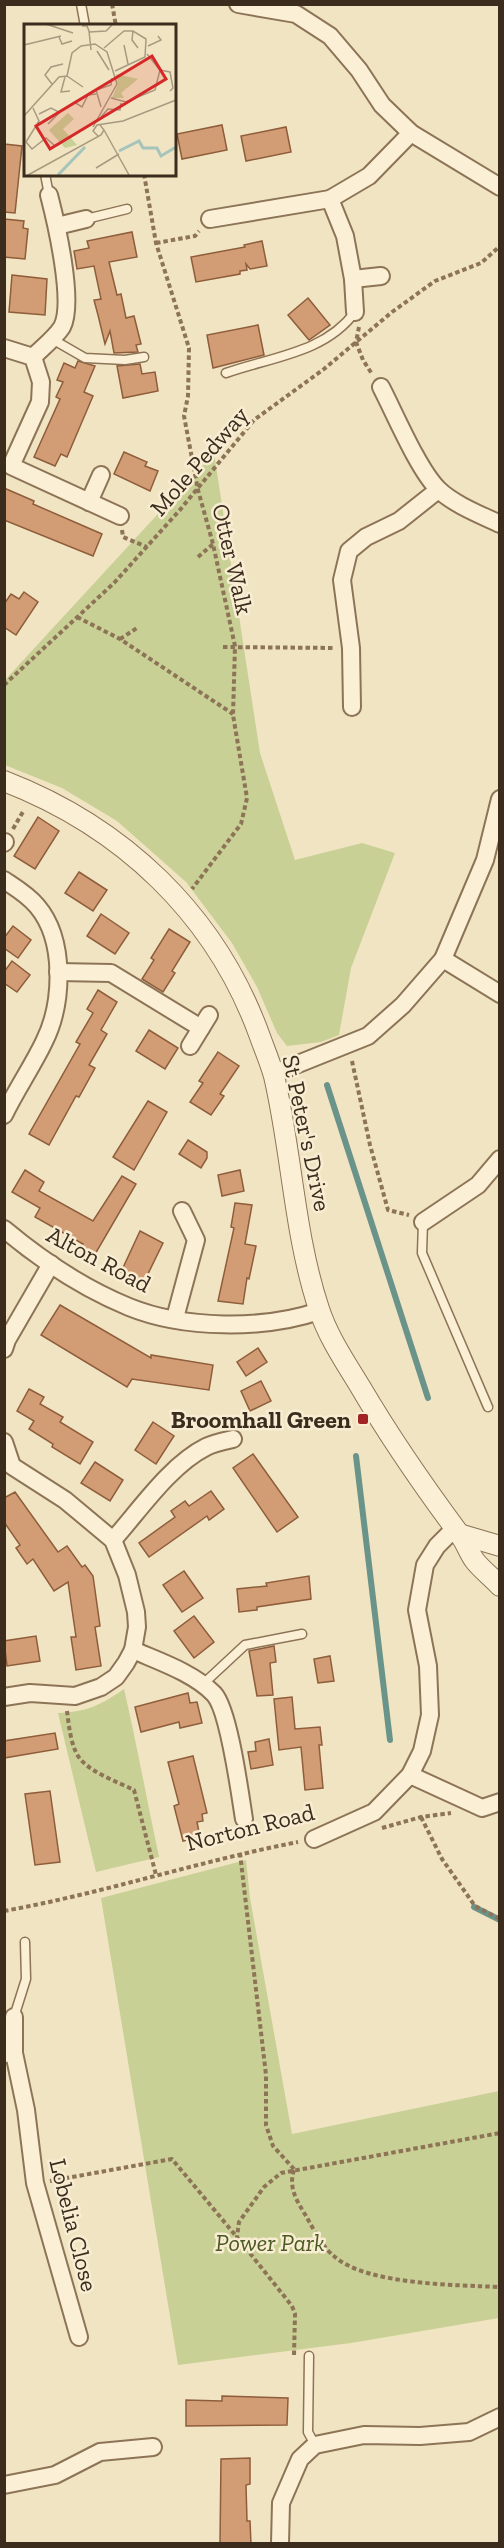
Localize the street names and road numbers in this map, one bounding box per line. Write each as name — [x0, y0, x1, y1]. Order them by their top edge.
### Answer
street label: Mole Pedway — [144, 400, 255, 522]
street label: Otter Walk — [206, 501, 260, 618]
street label: St Peter's Drive — [276, 1052, 338, 1214]
street label: Alton Road — [42, 1219, 156, 1299]
street label: Norton Road — [183, 1797, 317, 1857]
street label: Lobelia Close — [44, 2156, 104, 2294]

